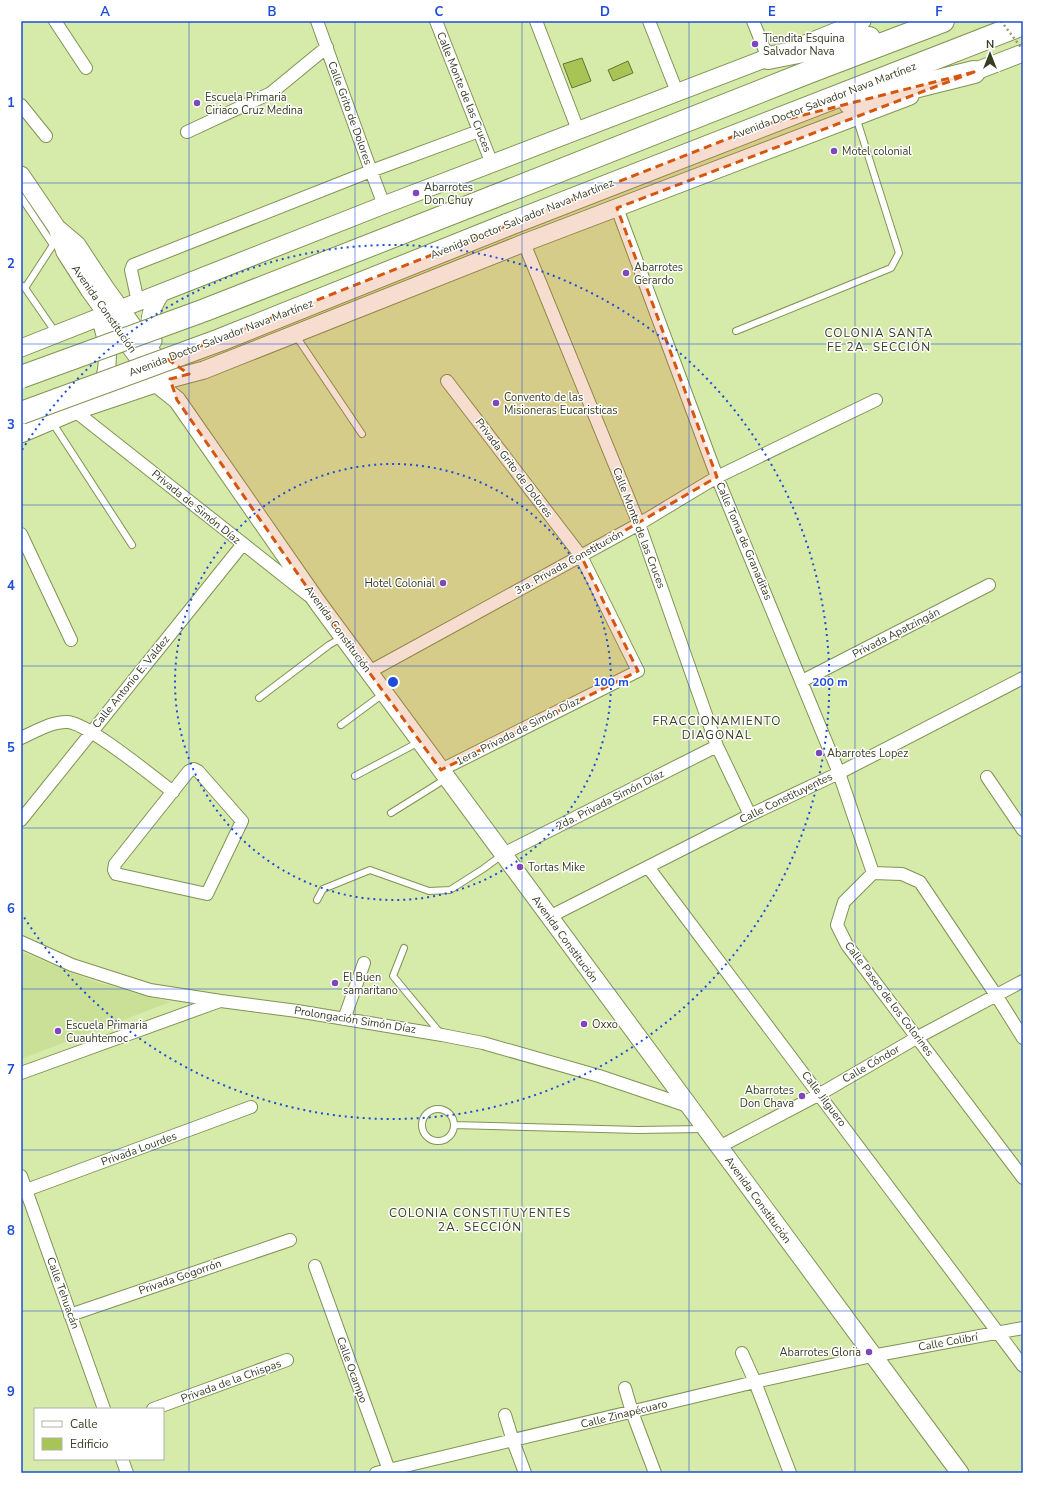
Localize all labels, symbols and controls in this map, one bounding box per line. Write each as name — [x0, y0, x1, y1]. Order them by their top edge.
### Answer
text: A — [100, 3, 110, 21]
text: B — [268, 3, 277, 21]
text: C — [435, 3, 444, 21]
text: D — [600, 3, 610, 21]
text: E — [768, 3, 776, 21]
text: F — [935, 3, 943, 21]
street label: Calle Monte de las Cruces — [433, 30, 495, 154]
place label: Tiendita Esquina Salvador Nava — [763, 31, 845, 59]
north arrow — [970, 34, 1010, 74]
text: N — [986, 37, 994, 52]
marker: Tiendita Esquina Salvador Nava — [750, 39, 760, 49]
street label: Calle Grito de Dolores — [324, 59, 376, 167]
street label: Avenida Doctor Salvador Nava Martínez — [730, 59, 918, 143]
place label: Escuela Primaria Ciriaco Cruz Medina — [205, 90, 303, 118]
text: 1 — [7, 94, 15, 112]
marker: Escuela Primaria Ciriaco Cruz Medina — [192, 98, 202, 108]
place label: Motel colonial — [842, 144, 912, 159]
marker: Motel colonial — [829, 146, 839, 156]
street label: Avenida Doctor Salvador Nava Martínez — [428, 175, 616, 263]
place label: Abarrotes Don Chuy — [424, 180, 473, 208]
marker: Abarrotes Don Chuy — [411, 188, 421, 198]
text: 2 — [7, 255, 15, 273]
place label: Abarrotes Gerardo — [634, 260, 683, 288]
street label: Avenida Constitución — [68, 262, 140, 356]
marker: Abarrotes Gerardo — [621, 268, 631, 278]
street label: Avenida Doctor Salvador Nava Martínez — [127, 296, 315, 380]
district label: COLONIA SANTA FE 2A. SECCIÓN — [824, 325, 934, 355]
place label: Convento de las Misioneras Eucaristicas — [504, 390, 618, 418]
marker: Convento de las Misioneras Eucaristicas — [491, 398, 501, 408]
street label: Privada Grito de Dolores — [472, 415, 556, 521]
text: 3 — [7, 416, 15, 434]
street label: Calle Monte de las Cruces — [609, 465, 669, 591]
street label: Privada de Simón Díaz — [148, 466, 244, 548]
street label: Calle Toma de Granaditas — [712, 480, 776, 602]
street label: 3ra. Privada Constitución — [512, 526, 626, 598]
place label: Hotel Colonial — [365, 576, 436, 591]
text: 4 — [7, 577, 15, 595]
marker: Hotel Colonial — [438, 578, 448, 588]
street label: Avenida Constitución — [301, 582, 375, 676]
street label: Privada Apatzingán — [850, 604, 942, 662]
street label: Calle Antonio E. Valdez — [89, 632, 173, 732]
text: 100 m — [593, 674, 629, 690]
text: 200 m — [812, 674, 848, 690]
centre of rings — [386, 675, 400, 689]
street label: 1era. Privada de Simón Díaz — [453, 693, 583, 769]
district label: FRACCIONAMIENTO DIAGONAL — [653, 713, 781, 743]
text: 5 — [7, 739, 15, 757]
place label: Abarrotes Lopez — [827, 746, 908, 761]
marker: Abarrotes Lopez — [814, 748, 824, 758]
street label: 2da. Privada Simón Díaz — [553, 766, 667, 834]
street label: Calle Constituyentes — [737, 769, 835, 827]
place label: Tortas Mike — [528, 860, 585, 875]
marker: Tortas Mike — [515, 862, 525, 872]
street label: Avenida Constitución — [528, 892, 602, 986]
text: 6 — [7, 900, 15, 918]
street label: Calle Paseo de los Colorines — [841, 939, 937, 1059]
place label: El Buen samaritano — [343, 970, 398, 998]
marker: El Buen samaritano — [330, 978, 340, 988]
street label: Prolongación Simón Díaz — [293, 1003, 417, 1037]
place label: Oxxo — [592, 1017, 618, 1032]
place label: Escuela Primaria Cuauhtemoc — [66, 1018, 148, 1046]
marker: Oxxo — [579, 1019, 589, 1029]
marker: Escuela Primaria Cuauhtemoc — [53, 1026, 63, 1036]
street label: Calle Cóndor — [840, 1041, 903, 1087]
text: 7 — [7, 1061, 15, 1079]
street label: Calle Jilguero — [798, 1068, 850, 1130]
place label: Abarrotes Don Chava — [740, 1083, 794, 1111]
marker: Abarrotes Don Chava — [797, 1091, 807, 1101]
street label: Privada Lourdes — [99, 1128, 179, 1170]
street label: Avenida Constitución — [721, 1153, 795, 1247]
district label: COLONIA CONSTITUYENTES 2A. SECCIÓN — [389, 1205, 571, 1235]
text: 8 — [7, 1222, 15, 1240]
street label: Calle Tehuacán — [43, 1255, 83, 1331]
street label: Privada Gogorrón — [137, 1256, 223, 1298]
street label: Calle Colibrí — [917, 1329, 980, 1355]
street label: Calle Ocampo — [333, 1335, 371, 1405]
place label: Abarrotes Gloria — [779, 1345, 861, 1360]
marker: Abarrotes Gloria — [864, 1347, 874, 1357]
street label: Privada de la Chispas — [179, 1356, 283, 1406]
text: 9 — [7, 1383, 15, 1401]
street label: Calle Zinapécuaro — [579, 1396, 669, 1432]
legend — [34, 1408, 164, 1460]
text: Calle — [70, 1416, 98, 1432]
text: Edificio — [70, 1436, 109, 1452]

